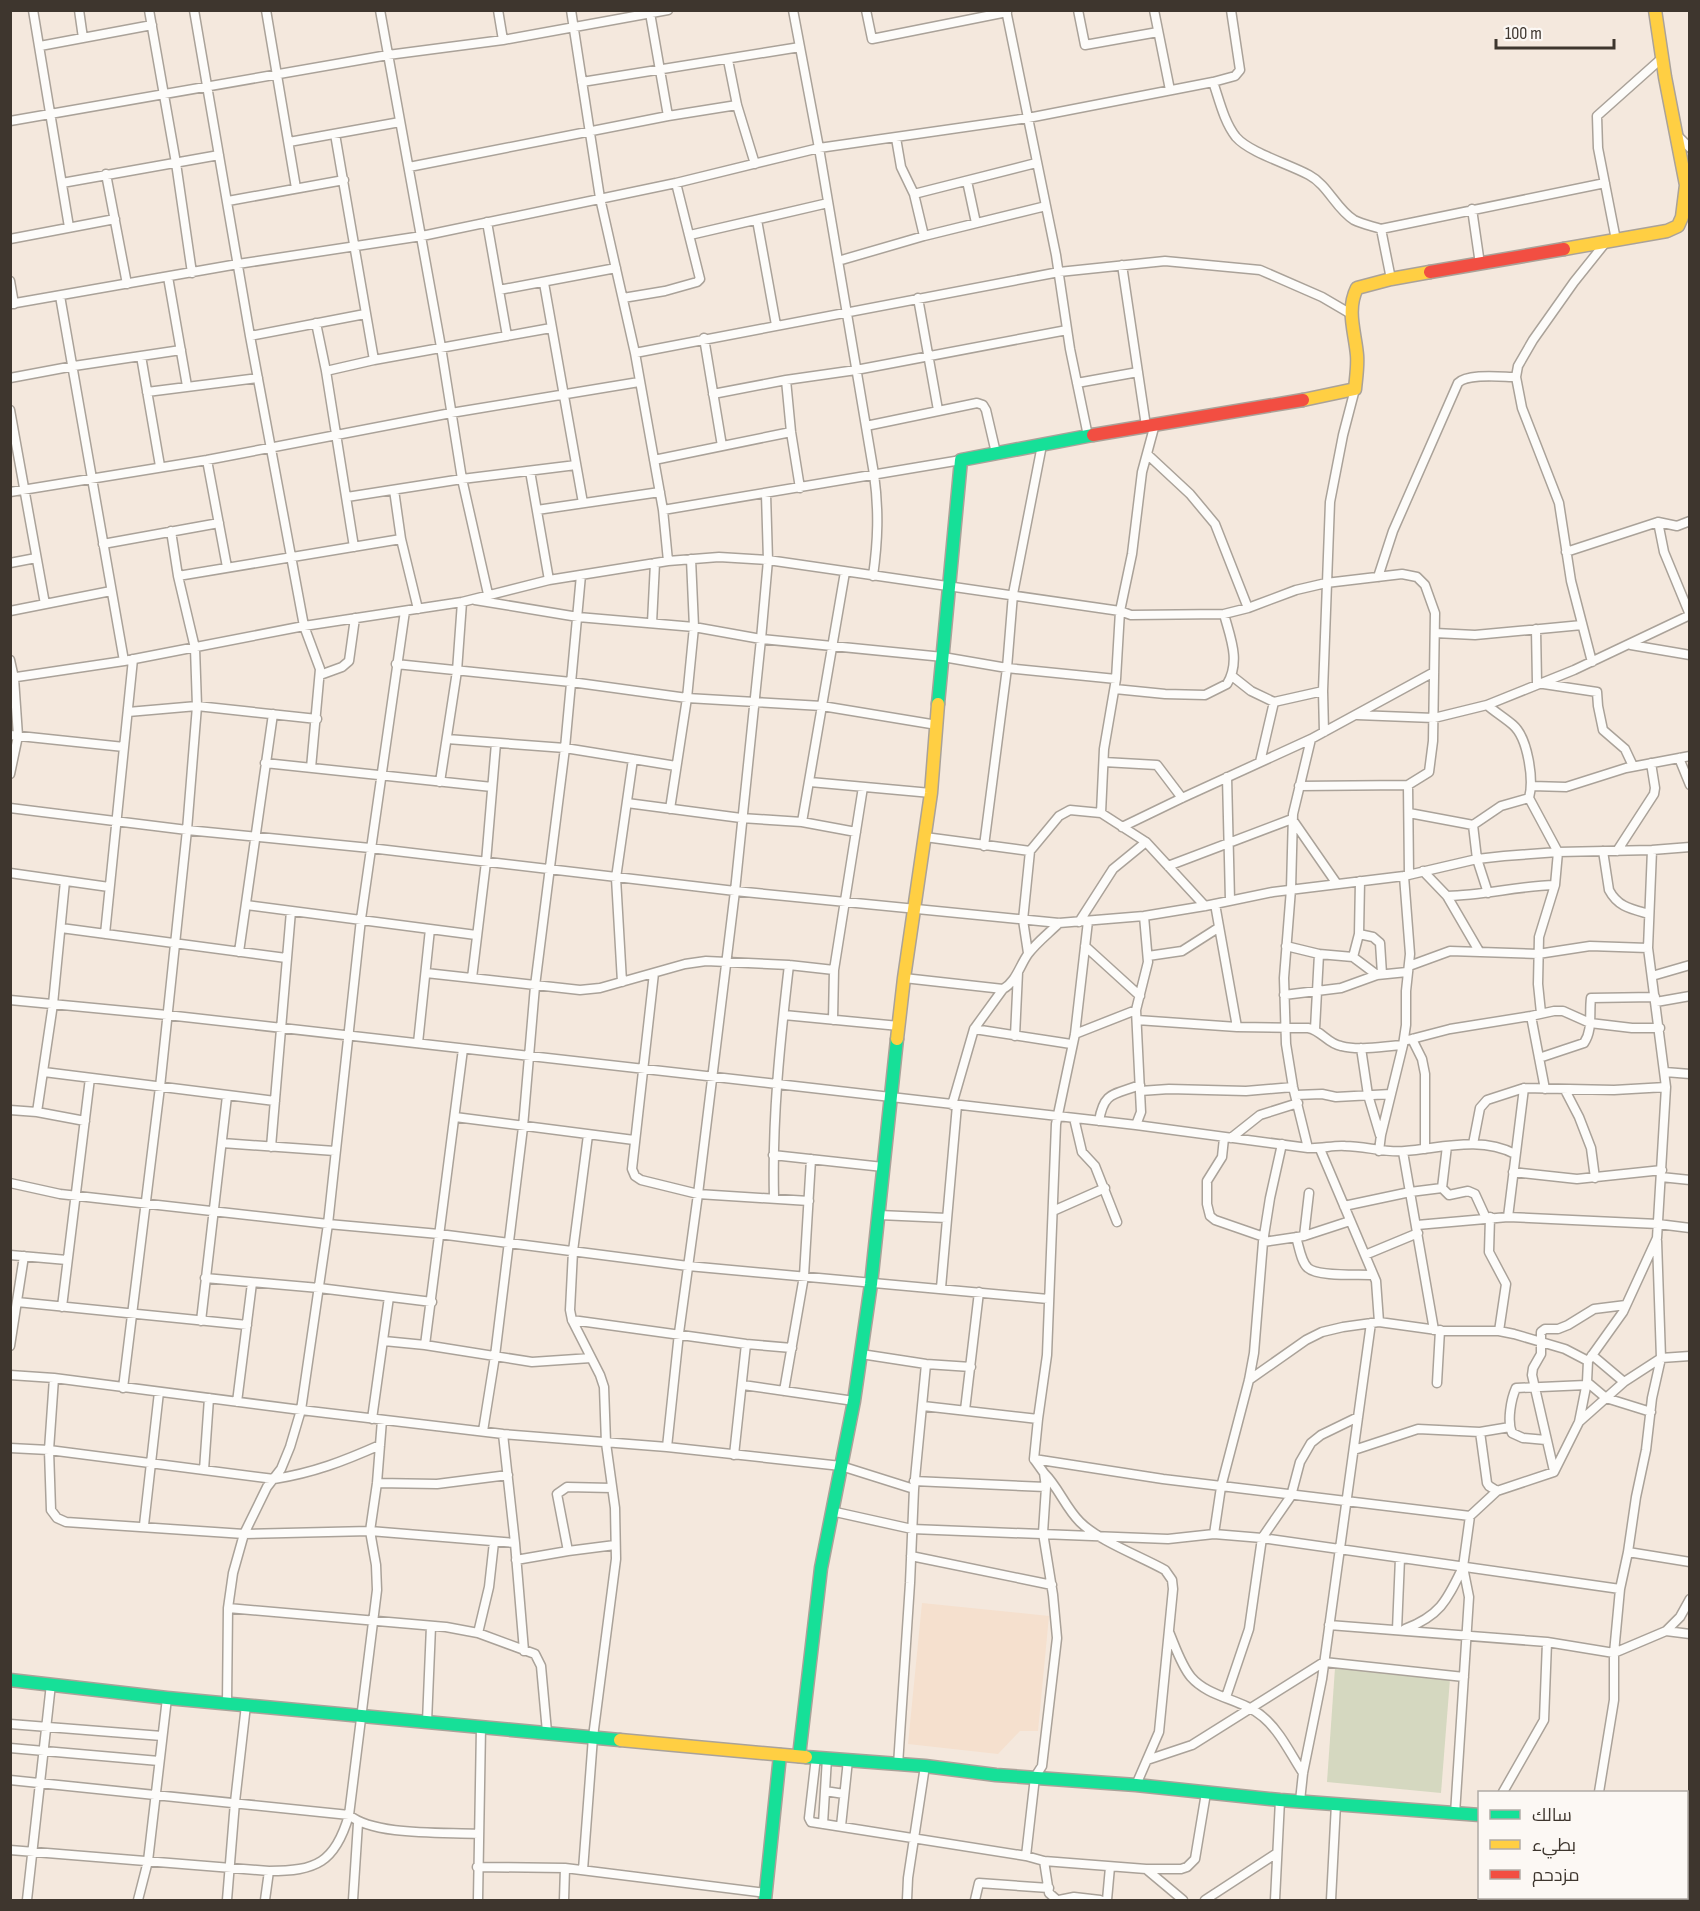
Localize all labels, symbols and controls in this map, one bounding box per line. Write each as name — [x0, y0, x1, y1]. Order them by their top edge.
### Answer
scale bar — [1496, 12, 1614, 50]
text: 100 m — [1505, 23, 1542, 44]
legend — [1478, 1791, 1688, 1899]
text: سالك — [1532, 1805, 1572, 1826]
text: بطيء — [1532, 1835, 1576, 1859]
text: مزدحم — [1532, 1865, 1580, 1887]

